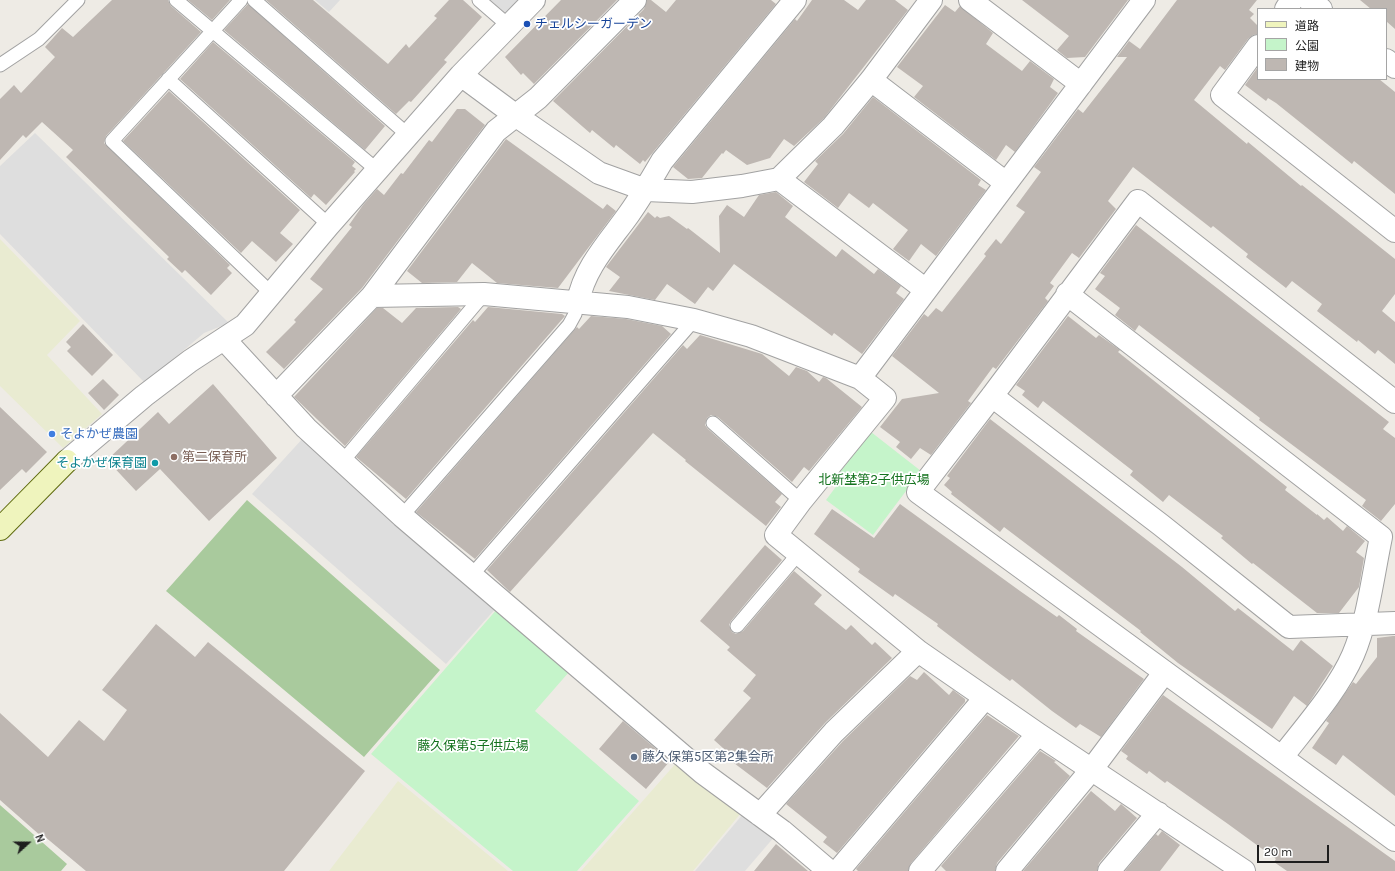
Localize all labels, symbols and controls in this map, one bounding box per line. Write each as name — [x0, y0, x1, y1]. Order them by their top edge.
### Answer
legend — [1257, 8, 1387, 80]
place label: チェルシーガーデン — [535, 16, 652, 32]
marker: チェルシーガーデン — [522, 19, 532, 29]
text: 道路 — [1295, 19, 1319, 33]
text: 公園 — [1295, 39, 1319, 53]
text: 建物 — [1295, 59, 1319, 73]
place label: そよかぜ農園 — [60, 426, 138, 442]
marker: そよかぜ農園 — [47, 429, 57, 439]
place label: 第二保育所 — [182, 449, 247, 465]
marker: 第二保育所 — [169, 452, 179, 462]
place label: そよかぜ保育園 — [56, 455, 147, 471]
marker: そよかぜ保育園 — [150, 458, 160, 468]
park label: 北新埜第2子供広場 — [818, 472, 930, 488]
park label: 藤久保第5子供広場 — [417, 738, 529, 754]
place label: 藤久保第5区第2集会所 — [642, 749, 774, 765]
marker: 藤久保第5区第2集会所 — [629, 752, 639, 762]
north arrow — [8, 823, 48, 863]
text: N — [32, 833, 47, 845]
scale bar — [1259, 837, 1331, 863]
text: 20 m — [1264, 845, 1292, 859]

